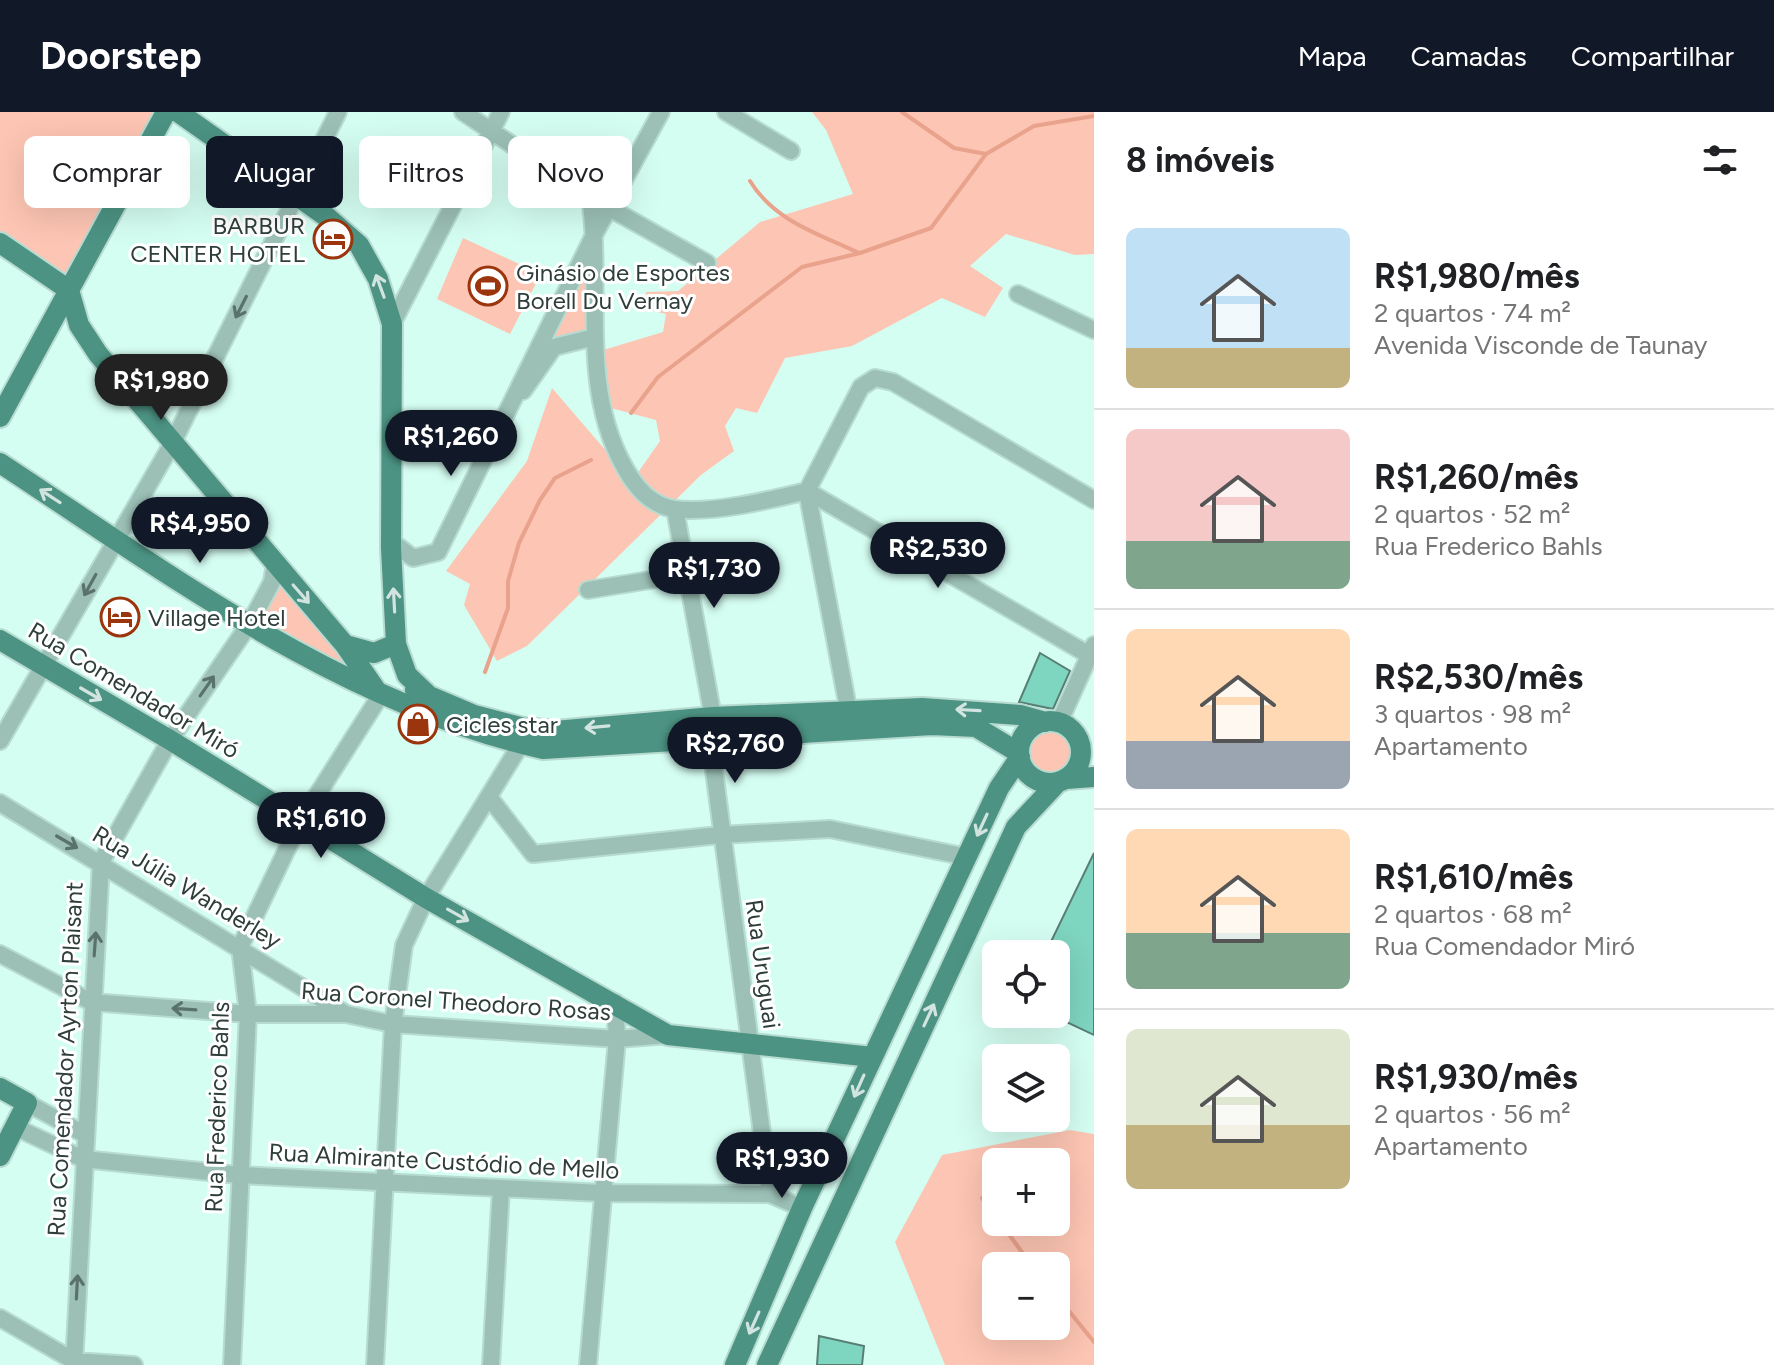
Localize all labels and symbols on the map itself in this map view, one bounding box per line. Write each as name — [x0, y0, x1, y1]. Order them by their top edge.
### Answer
place label: BARBUR CENTER HOTEL — [130, 211, 306, 268]
hotel icon: BARBUR CENTER HOTEL — [312, 218, 354, 260]
place label: Ginásio de Esportes Borell Du Vernay — [516, 258, 730, 315]
sports icon: Ginásio de Esportes Borell Du Vernay — [467, 265, 509, 307]
one-way arrow — [372, 274, 386, 299]
one-way arrow — [232, 295, 248, 319]
pin: R$1,980 — [87, 354, 235, 422]
pin: R$1,260 — [377, 410, 525, 478]
one-way arrow — [39, 488, 62, 504]
pin: R$4,950 — [126, 497, 274, 565]
pin: R$2,530 — [864, 522, 1012, 590]
pin: R$1,730 — [640, 542, 788, 610]
one-way arrow — [82, 573, 98, 596]
one-way arrow — [292, 584, 310, 604]
one-way arrow — [386, 587, 401, 614]
hotel icon: Village Hotel — [99, 596, 141, 638]
place label: Village Hotel — [148, 603, 285, 632]
street label: Rua Comendador Miró — [23, 616, 245, 764]
one-way arrow — [199, 675, 215, 697]
one-way arrow — [79, 686, 102, 702]
shop icon: Cicles star — [397, 703, 439, 745]
one-way arrow — [955, 703, 982, 718]
place label: Cicles star — [446, 710, 558, 739]
pin: R$2,760 — [661, 717, 809, 785]
one-way arrow — [584, 720, 611, 735]
pin: R$1,610 — [247, 792, 395, 860]
one-way arrow — [974, 813, 989, 837]
street label: Rua Júlia Wanderley — [87, 819, 287, 955]
one-way arrow — [55, 834, 78, 850]
street label: Rua Comendador Ayrton Plaisant — [41, 881, 89, 1237]
street label: Rua Uruguai — [740, 897, 786, 1031]
one-way arrow — [445, 908, 469, 924]
one-way arrow — [88, 931, 103, 958]
street label: Rua Coronel Theodoro Rosas — [300, 976, 612, 1026]
street label: Rua Frederico Bahls — [199, 1001, 235, 1213]
one-way arrow — [172, 1002, 198, 1017]
one-way arrow — [922, 1003, 937, 1027]
one-way arrow — [851, 1073, 866, 1097]
pin: R$1,930 — [708, 1132, 856, 1200]
street label: Rua Almirante Custódio de Mello — [268, 1137, 620, 1185]
one-way arrow — [70, 1274, 85, 1301]
one-way arrow — [745, 1310, 760, 1335]

